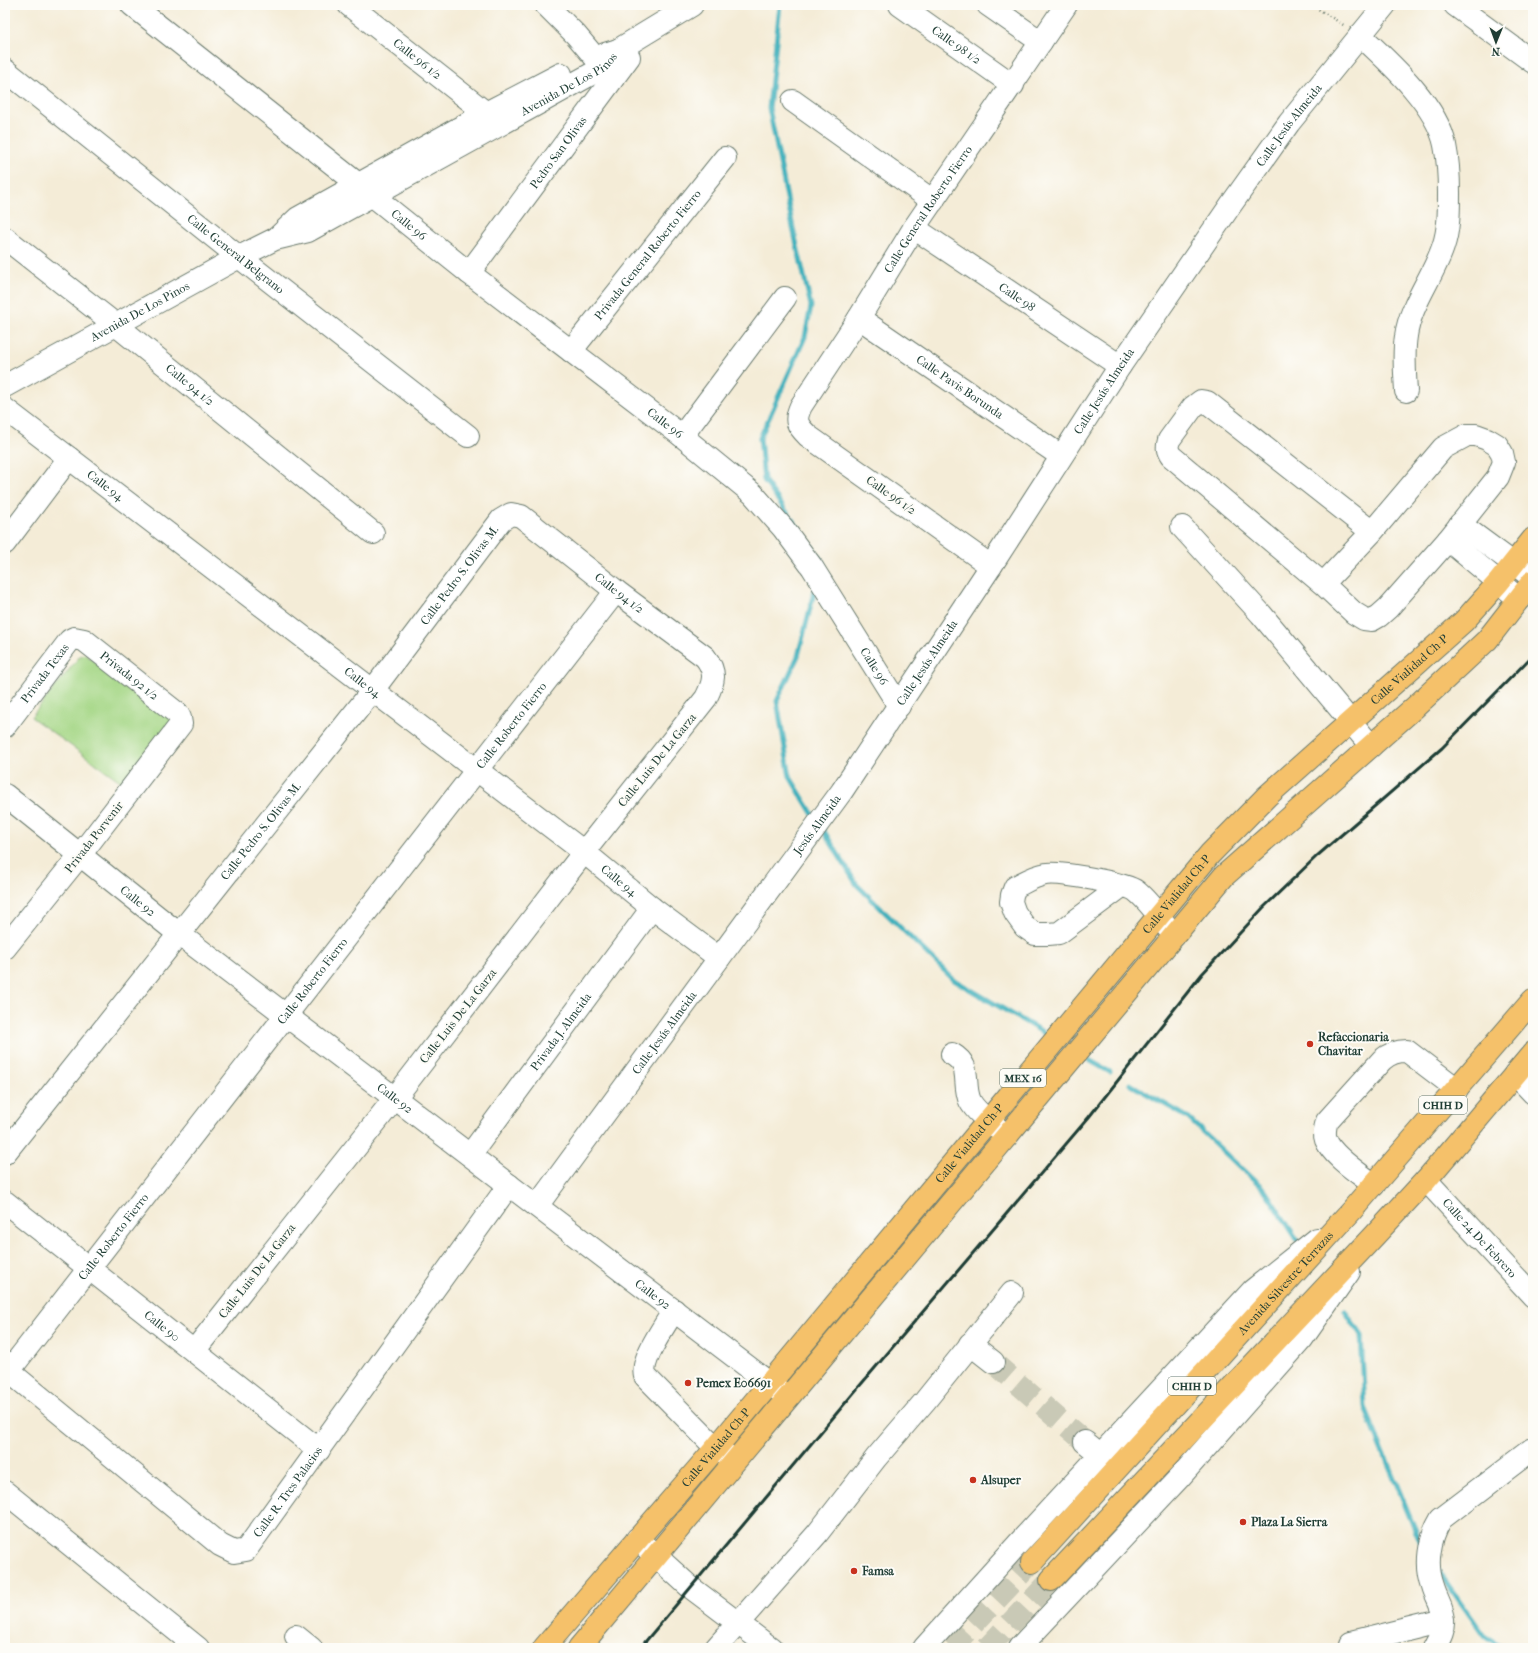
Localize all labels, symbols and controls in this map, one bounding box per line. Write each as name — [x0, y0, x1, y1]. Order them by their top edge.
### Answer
north arrow — [1476, 22, 1516, 62]
street label: Calle 98 1/2 — [929, 23, 984, 67]
street label: Calle 96 1/2 — [390, 36, 444, 82]
text: N — [1491, 45, 1500, 58]
street label: Avenida De Los Pinos — [517, 49, 620, 119]
street label: Calle Jesús Almeida — [1253, 81, 1325, 169]
street label: Pedro San Olivas — [527, 113, 590, 191]
street label: Calle General Roberto Fierro — [881, 143, 975, 276]
street label: Privada General Roberto Fierro — [591, 187, 704, 323]
street label: Calle 96 — [388, 206, 430, 244]
street label: Calle General Belgrano — [184, 211, 287, 297]
street label: Avenida De Los Pinos — [87, 279, 192, 345]
street label: Calle 98 — [996, 280, 1038, 314]
street label: Calle Jesús Almeida — [1071, 345, 1137, 437]
street label: Calle Pavis Borunda — [913, 352, 1006, 422]
street label: Calle 94 1/2 — [163, 361, 217, 408]
street label: Calle 96 — [644, 405, 686, 442]
street label: Calle 94 — [84, 467, 127, 504]
street label: Calle 96 1/2 — [863, 473, 919, 517]
street label: Calle Pedro S. Olivas M. — [417, 523, 501, 628]
street label: Calle 94 1/2 — [592, 570, 647, 616]
street label: Calle Jesús Almeida — [894, 617, 961, 708]
street label: Calle Vialidad Ch-P — [1368, 632, 1451, 708]
street label: Privada Texas — [18, 640, 72, 706]
street label: Calle 96 — [857, 645, 891, 688]
street label: Privada 92 1/2 — [97, 648, 161, 703]
street label: Calle 94 — [341, 664, 384, 701]
street label: Calle Roberto Fierro — [473, 679, 549, 771]
street label: Calle Luis De La Garza — [615, 710, 699, 810]
street label: Calle Pedro S. Olivas M. — [218, 780, 304, 883]
street label: Jesús Almeida — [790, 792, 844, 858]
street label: Privada Porvenir — [62, 798, 127, 876]
street label: Calle Vialidad Ch-P — [1140, 852, 1214, 937]
street label: Calle 94 — [598, 862, 640, 900]
street label: Calle 92 — [117, 883, 158, 919]
street label: Calle Roberto Fierro — [274, 935, 350, 1027]
street label: Calle Luis De La Garza — [417, 966, 500, 1066]
street label: Calle Jesús Almeida — [629, 988, 700, 1077]
street label: Privada J. Almeida — [527, 990, 594, 1074]
place label: Refaccionaria Chavitar — [1318, 1030, 1389, 1058]
marker: Refaccionaria Chavitar — [1305, 1039, 1315, 1049]
road number: MEX 16 — [1000, 1069, 1046, 1087]
street label: Calle 92 — [374, 1080, 416, 1116]
road number: CHIH D — [1419, 1096, 1467, 1114]
street label: Calle Vialidad Ch-P — [932, 1101, 1006, 1186]
street label: Calle Roberto Fierro — [75, 1191, 151, 1283]
street label: Calle 24 De Febrero — [1440, 1195, 1520, 1281]
street label: Calle Luis De La Garza — [216, 1221, 299, 1321]
street label: Avenida Silvestre Terrazas — [1234, 1228, 1337, 1339]
street label: Calle 92 — [632, 1276, 673, 1312]
street label: Calle 90 — [141, 1308, 183, 1344]
place label: Pemex E06691 — [696, 1376, 771, 1391]
road number: CHIH D — [1168, 1377, 1216, 1395]
marker: Pemex E06691 — [683, 1378, 693, 1388]
street label: Calle Vialidad Ch-P — [679, 1405, 753, 1490]
street label: Calle R. Tres Palacios — [250, 1443, 326, 1540]
place label: Alsuper — [980, 1473, 1022, 1488]
marker: Alsuper — [968, 1475, 978, 1485]
place label: Plaza La Sierra — [1251, 1515, 1328, 1529]
marker: Plaza La Sierra — [1238, 1517, 1248, 1527]
place label: Famsa — [861, 1564, 894, 1578]
marker: Famsa — [849, 1566, 859, 1576]

